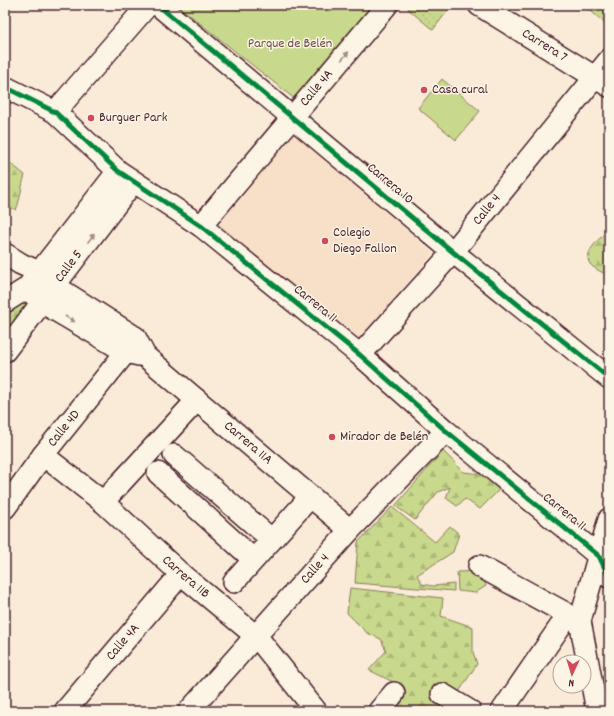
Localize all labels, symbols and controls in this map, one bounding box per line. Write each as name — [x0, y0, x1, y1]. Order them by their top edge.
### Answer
street label: Carrera 7 — [518, 24, 571, 68]
park label: Parque de Belén — [248, 34, 332, 54]
one-way arrow — [340, 51, 349, 61]
street label: Calle 4A — [295, 65, 339, 111]
place label: Casa cural — [432, 80, 489, 100]
marker: Casa cural — [419, 85, 429, 95]
place label: Burguer Park — [99, 108, 168, 128]
marker: Burguer Park — [86, 113, 96, 123]
street label: Carrera 10 — [362, 158, 418, 210]
street label: Calle 4 — [468, 190, 506, 230]
place label: Colegio Diego Fallon — [333, 223, 397, 259]
one-way arrow — [87, 233, 95, 244]
marker: Colegio Diego Fallon — [320, 236, 330, 246]
street label: Calle 5 — [50, 246, 88, 287]
street label: Carrera 11 — [289, 280, 341, 328]
one-way arrow — [64, 316, 76, 323]
street label: Calle 4D — [43, 406, 85, 452]
street label: Carrera 11A — [219, 417, 277, 470]
place label: Mirador de Belén — [340, 427, 428, 447]
marker: Mirador de Belén — [327, 432, 337, 442]
street label: Carrera 11 — [538, 488, 590, 536]
street label: Calle 4 — [296, 549, 335, 589]
street label: Carrera 11B — [157, 551, 214, 604]
street label: Calle 4A — [102, 619, 145, 665]
north arrow — [552, 654, 592, 694]
text: N — [568, 674, 575, 690]

